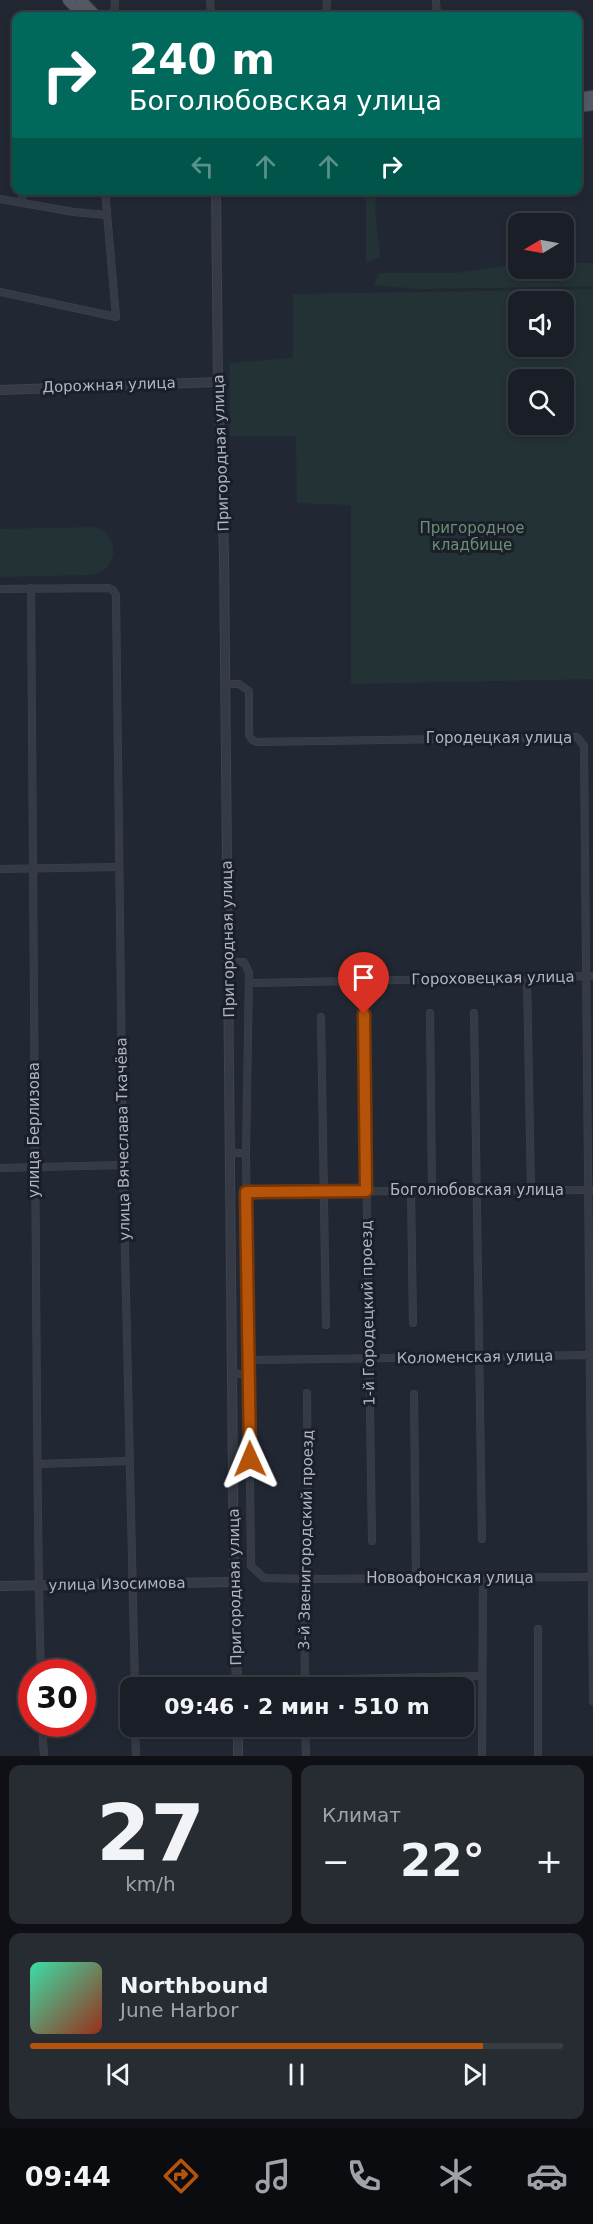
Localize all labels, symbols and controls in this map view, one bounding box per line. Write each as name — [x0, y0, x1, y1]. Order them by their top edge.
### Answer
text: 240 m — [129, 35, 275, 84]
icon: right — [30, 36, 108, 114]
text: Боголюбовская улица — [129, 85, 442, 116]
icon: left — [186, 150, 219, 183]
icon: ahead — [249, 150, 282, 183]
icon: ahead — [312, 150, 345, 183]
icon: right — [375, 150, 408, 183]
north arrow — [508, 213, 574, 279]
map controls — [508, 213, 574, 435]
button: sound — [508, 291, 574, 357]
button: search — [508, 369, 574, 435]
street label: Дорожная улица — [42, 374, 176, 396]
street label: Пригородная улица — [209, 374, 233, 532]
park label: Пригородное кладбище — [420, 519, 524, 554]
street label: Городецкая улица — [426, 729, 572, 747]
street label: Пригородная улица — [218, 860, 238, 1018]
pin — [338, 952, 389, 1014]
icon: arrive — [347, 961, 380, 994]
street label: Гороховецкая улица — [411, 968, 575, 988]
street label: улица Вячеслава Ткачёва — [112, 1037, 134, 1241]
street label: улица Берлизова — [25, 1062, 43, 1198]
street label: Боголюбовская улица — [390, 1181, 564, 1199]
street label: 1-й Городецкий проезд — [357, 1220, 379, 1406]
street label: Коломенская улица — [396, 1347, 554, 1367]
position arrow — [218, 1427, 282, 1491]
street label: 3-й Звенигородский проезд — [295, 1430, 317, 1650]
street label: Пригородная улица — [225, 1508, 245, 1666]
street label: Новоафонская улица — [366, 1569, 534, 1587]
street label: улица Изосимова — [48, 1574, 186, 1594]
speed limit sign: 30 — [18, 1659, 96, 1737]
text: 09:46 · 2 мин · 510 m — [164, 1694, 430, 1719]
text: 27 — [96, 1788, 205, 1878]
text: Климат — [322, 1803, 401, 1827]
text: 22° — [400, 1834, 485, 1887]
text: − — [322, 1842, 350, 1881]
text: + — [535, 1842, 563, 1881]
text: km/h — [125, 1872, 176, 1896]
text: Northbound — [120, 1973, 269, 1998]
text: June Harbor — [120, 1998, 239, 2022]
icon: previous — [102, 2058, 135, 2091]
icon: pause — [280, 2058, 313, 2091]
icon: next — [458, 2058, 491, 2091]
icon: directions — [160, 2155, 202, 2197]
icon: music — [252, 2155, 294, 2197]
icon: phone — [343, 2155, 385, 2197]
icon: climate — [435, 2155, 477, 2197]
icon: car — [526, 2155, 568, 2197]
text: 09:44 — [25, 2161, 111, 2192]

